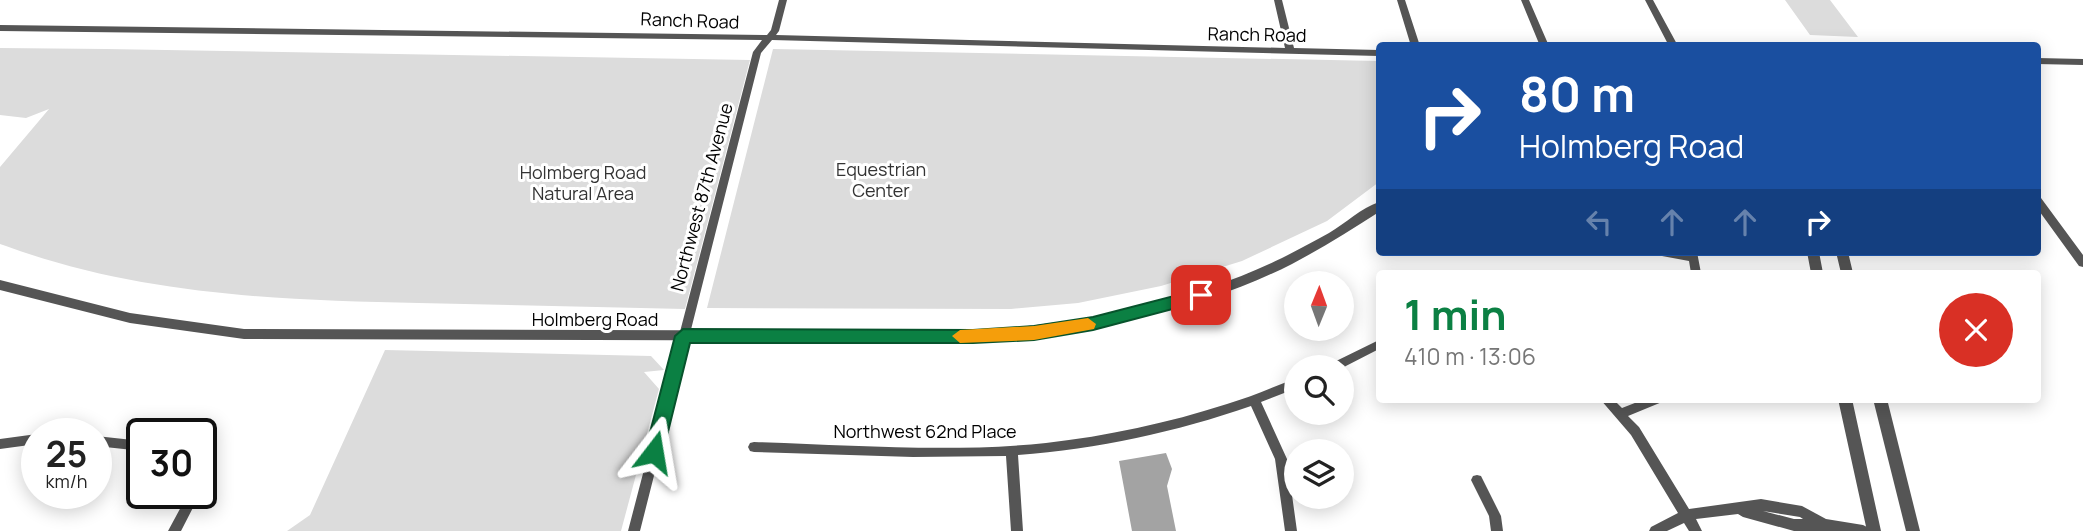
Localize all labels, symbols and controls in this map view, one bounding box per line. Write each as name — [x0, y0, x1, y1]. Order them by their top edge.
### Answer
street label: Ranch Road — [640, 6, 740, 34]
street label: Ranch Road — [1207, 21, 1307, 47]
text: 80 m — [1519, 60, 1635, 127]
icon: right — [1404, 70, 1495, 161]
street label: Northwest 87th Avenue — [664, 100, 738, 294]
text: Holmberg Road — [1519, 124, 1744, 168]
park label: Equestrian Center — [836, 157, 926, 202]
park label: Holmberg Road Natural Area — [520, 160, 646, 205]
icon: left — [1580, 203, 1618, 241]
icon: ahead — [1653, 203, 1691, 241]
icon: ahead — [1726, 203, 1764, 241]
icon: right — [1799, 203, 1837, 241]
pin — [1171, 265, 1231, 325]
north arrow — [1284, 271, 1354, 341]
map controls — [1284, 271, 1354, 509]
icon: arrive — [1182, 276, 1220, 314]
text: 1 min — [1404, 285, 1507, 343]
button: close — [1939, 293, 2013, 367]
street label: Holmberg Road — [532, 307, 658, 331]
text: 410 m · 13:06 — [1404, 340, 1536, 372]
button: search — [1284, 355, 1354, 425]
position arrow — [617, 415, 691, 489]
speed limit sign: 30 — [126, 418, 217, 509]
street label: Northwest 62nd Place — [833, 419, 1017, 443]
text: 25 — [46, 430, 87, 478]
button: layers — [1284, 439, 1354, 509]
text: km/h — [46, 469, 87, 493]

